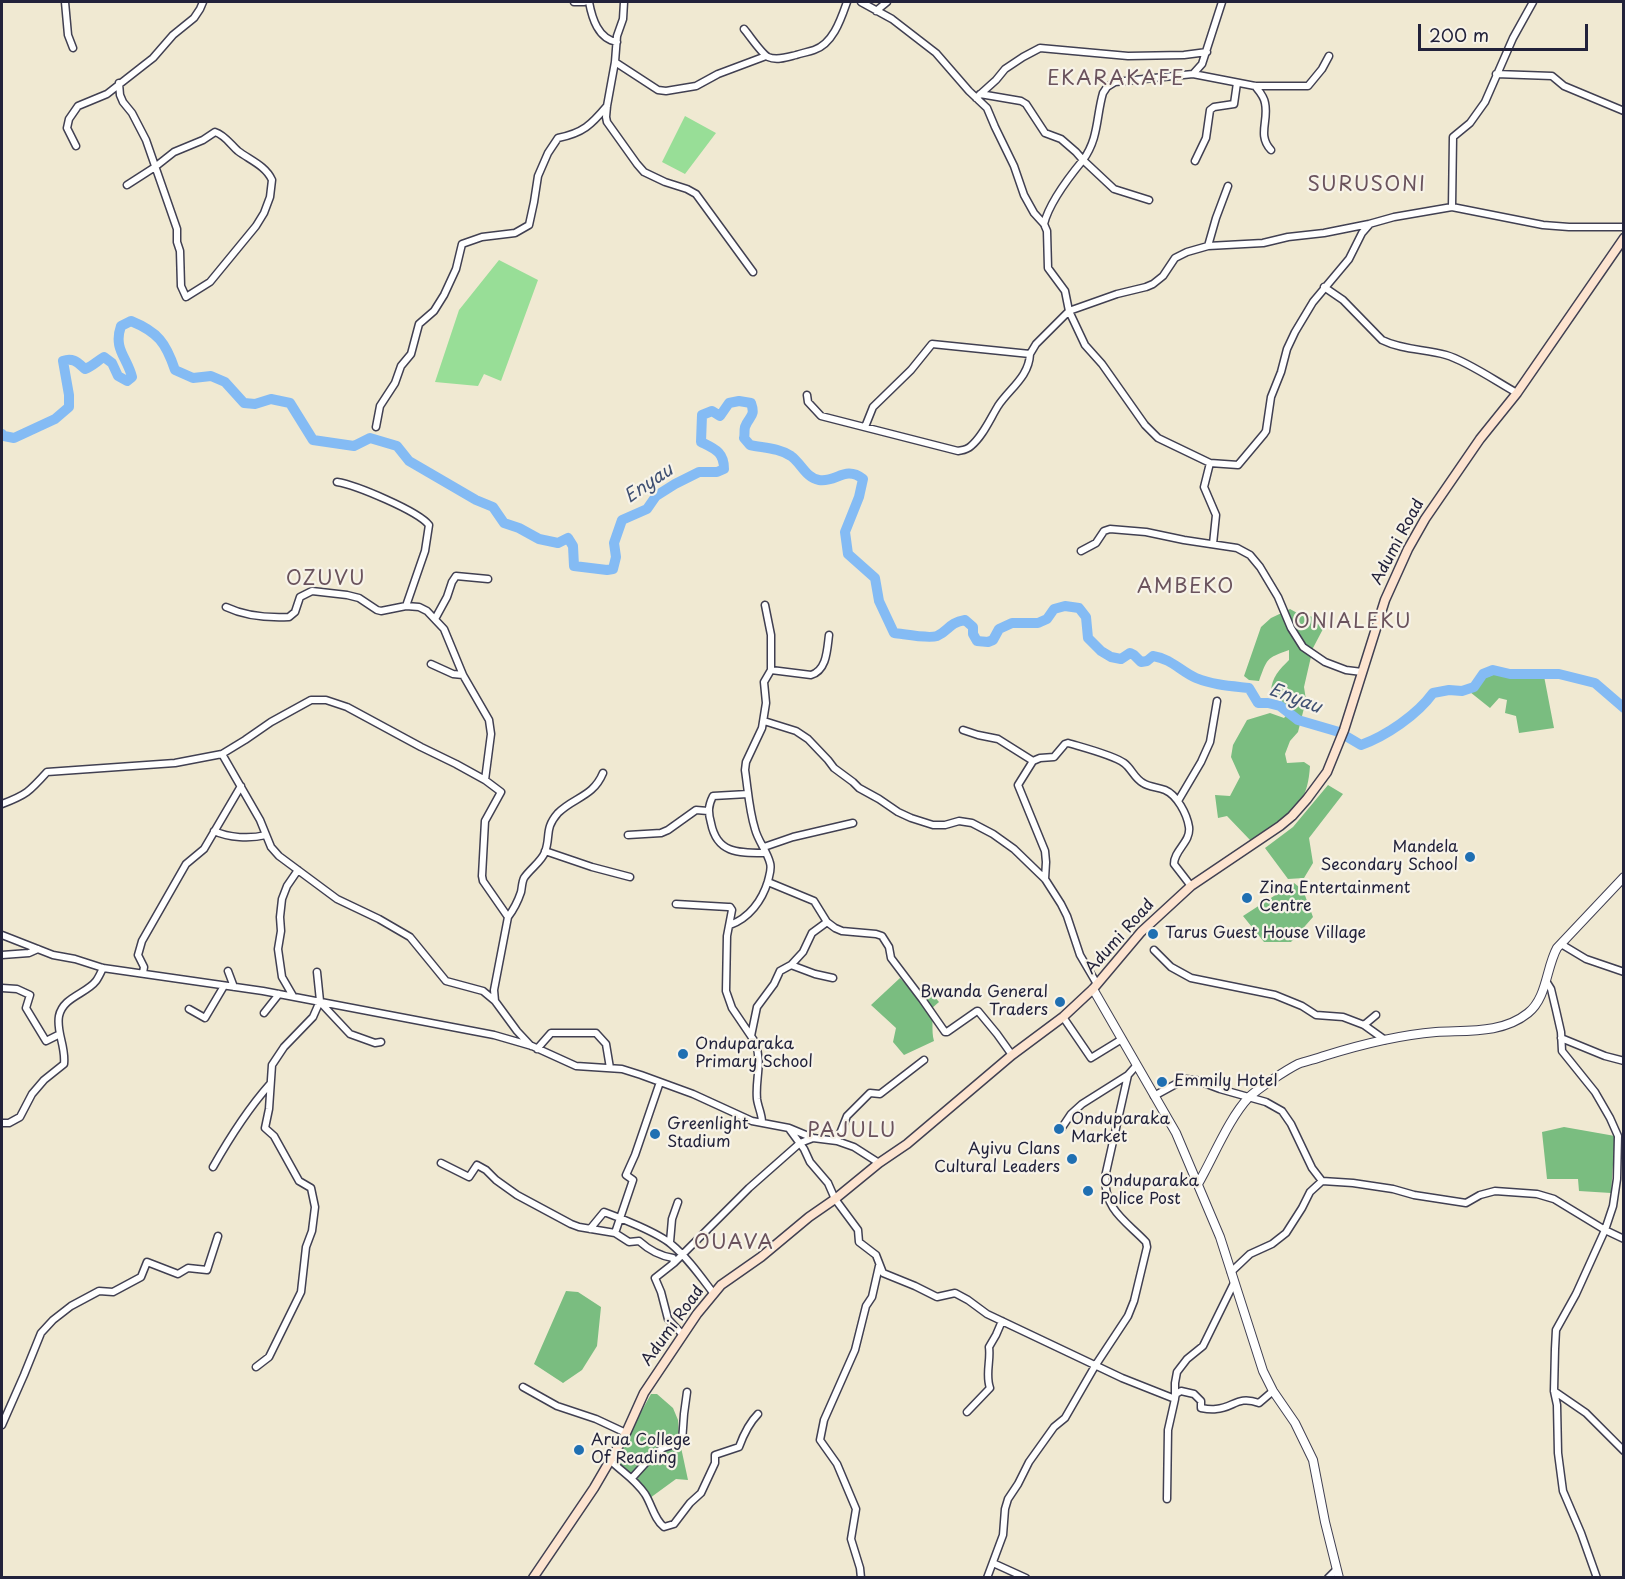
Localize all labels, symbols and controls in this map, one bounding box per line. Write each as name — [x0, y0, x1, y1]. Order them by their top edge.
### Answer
scale bar — [1421, 12, 1590, 50]
text: 200 m — [1429, 21, 1489, 48]
district label: EKARAKAFE — [1048, 67, 1184, 91]
district label: SURUSONI — [1308, 173, 1426, 197]
water label: Enyau — [621, 460, 677, 508]
street label: Adumi Road — [1367, 496, 1429, 588]
district label: OZUVU — [286, 567, 366, 591]
district label: AMBEKO — [1137, 575, 1235, 599]
district label: ONIALEKU — [1294, 610, 1412, 634]
water label: Enyau — [1266, 679, 1324, 719]
place label: Mandela Secondary School — [1321, 838, 1458, 876]
marker: Mandela Secondary School — [1463, 850, 1477, 864]
place label: Zina Entertainment Centre — [1259, 879, 1410, 917]
marker: Zina Entertainment Centre — [1240, 891, 1254, 905]
street label: Adumi Road — [1081, 896, 1159, 978]
place label: Tarus Guest House Village — [1165, 924, 1366, 944]
marker: Tarus Guest House Village — [1146, 927, 1160, 941]
place label: Bwanda General Traders — [920, 983, 1048, 1021]
marker: Bwanda General Traders — [1053, 995, 1067, 1009]
place label: Onduparaka Primary School — [695, 1035, 813, 1073]
marker: Onduparaka Primary School — [676, 1047, 690, 1061]
place label: Emmily Hotel — [1174, 1072, 1278, 1092]
marker: Emmily Hotel — [1155, 1075, 1169, 1089]
place label: Onduparaka Market — [1071, 1110, 1170, 1148]
place label: Greenlight Stadium — [667, 1115, 749, 1153]
district label: PAJULU — [807, 1119, 897, 1143]
marker: Onduparaka Market — [1052, 1122, 1066, 1136]
marker: Greenlight Stadium — [648, 1127, 662, 1141]
place label: Ayivu Clans Cultural Leaders — [934, 1140, 1060, 1178]
marker: Ayivu Clans Cultural Leaders — [1065, 1152, 1079, 1166]
place label: Onduparaka Police Post — [1100, 1172, 1199, 1210]
marker: Onduparaka Police Post — [1081, 1184, 1095, 1198]
district label: OUAVA — [694, 1231, 774, 1255]
street label: Adumi Road — [638, 1282, 708, 1370]
place label: Arua College Of Reading — [591, 1431, 691, 1469]
marker: Arua College Of Reading — [572, 1443, 586, 1457]

